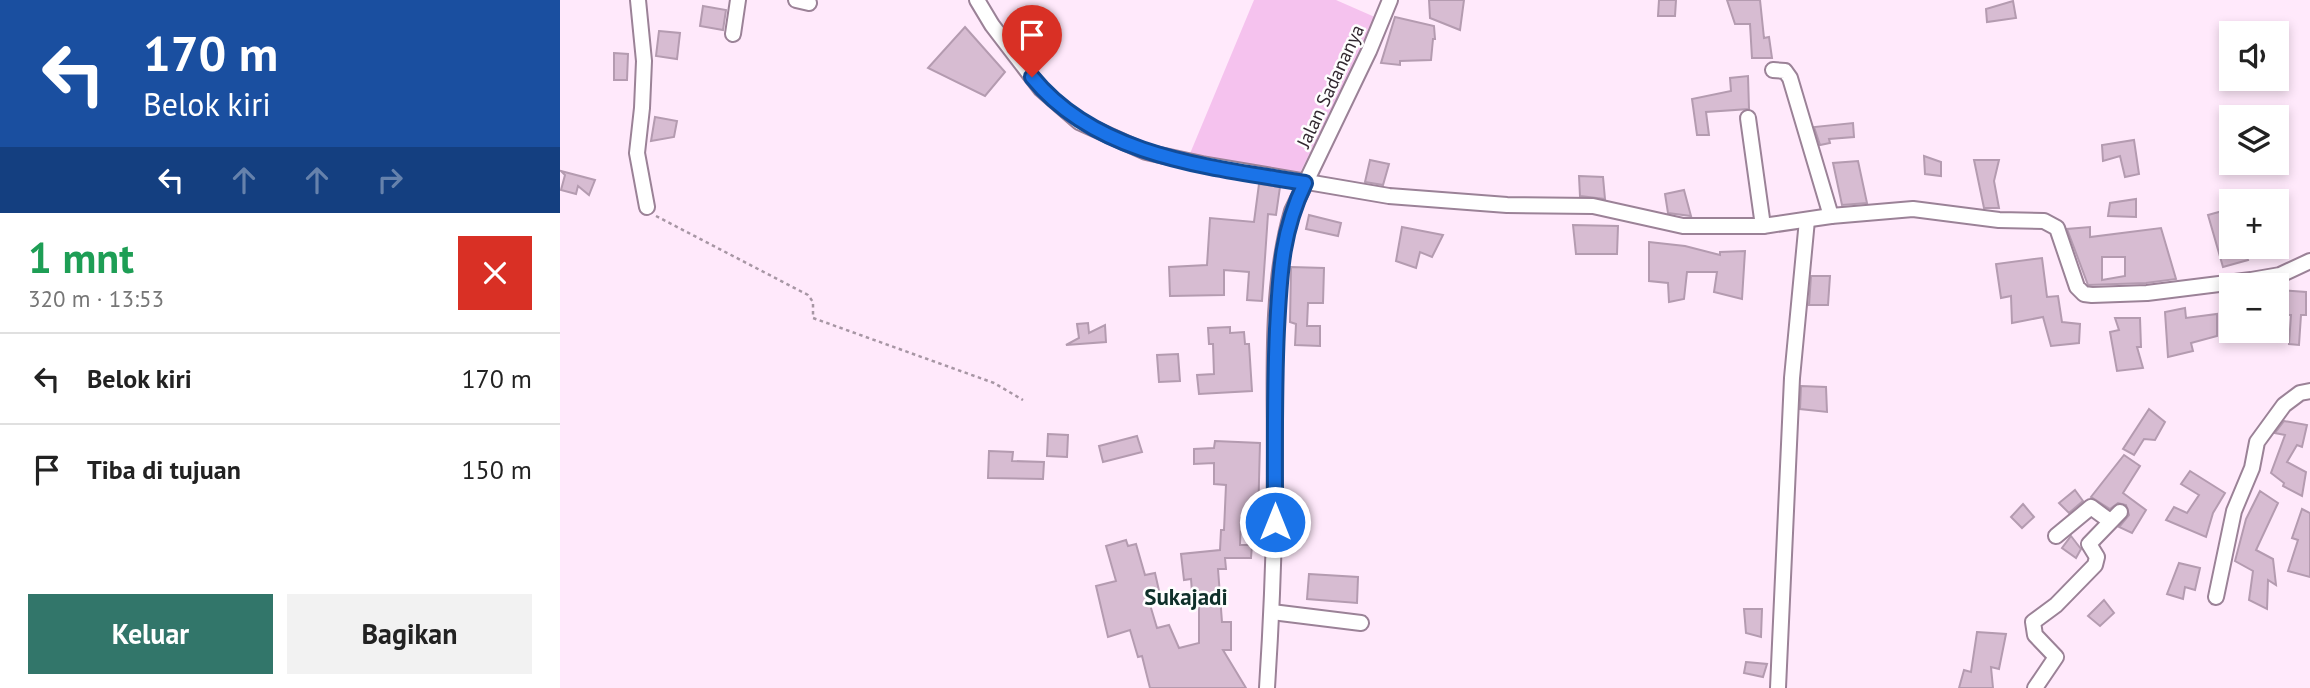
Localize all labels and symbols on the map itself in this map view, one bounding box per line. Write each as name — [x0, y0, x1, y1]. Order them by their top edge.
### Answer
pin — [1002, 5, 1062, 77]
street label: Jalan Sadananya — [1291, 21, 1369, 152]
position arrow — [1238, 485, 1312, 559]
district label: Sukajadi — [1144, 582, 1228, 611]

